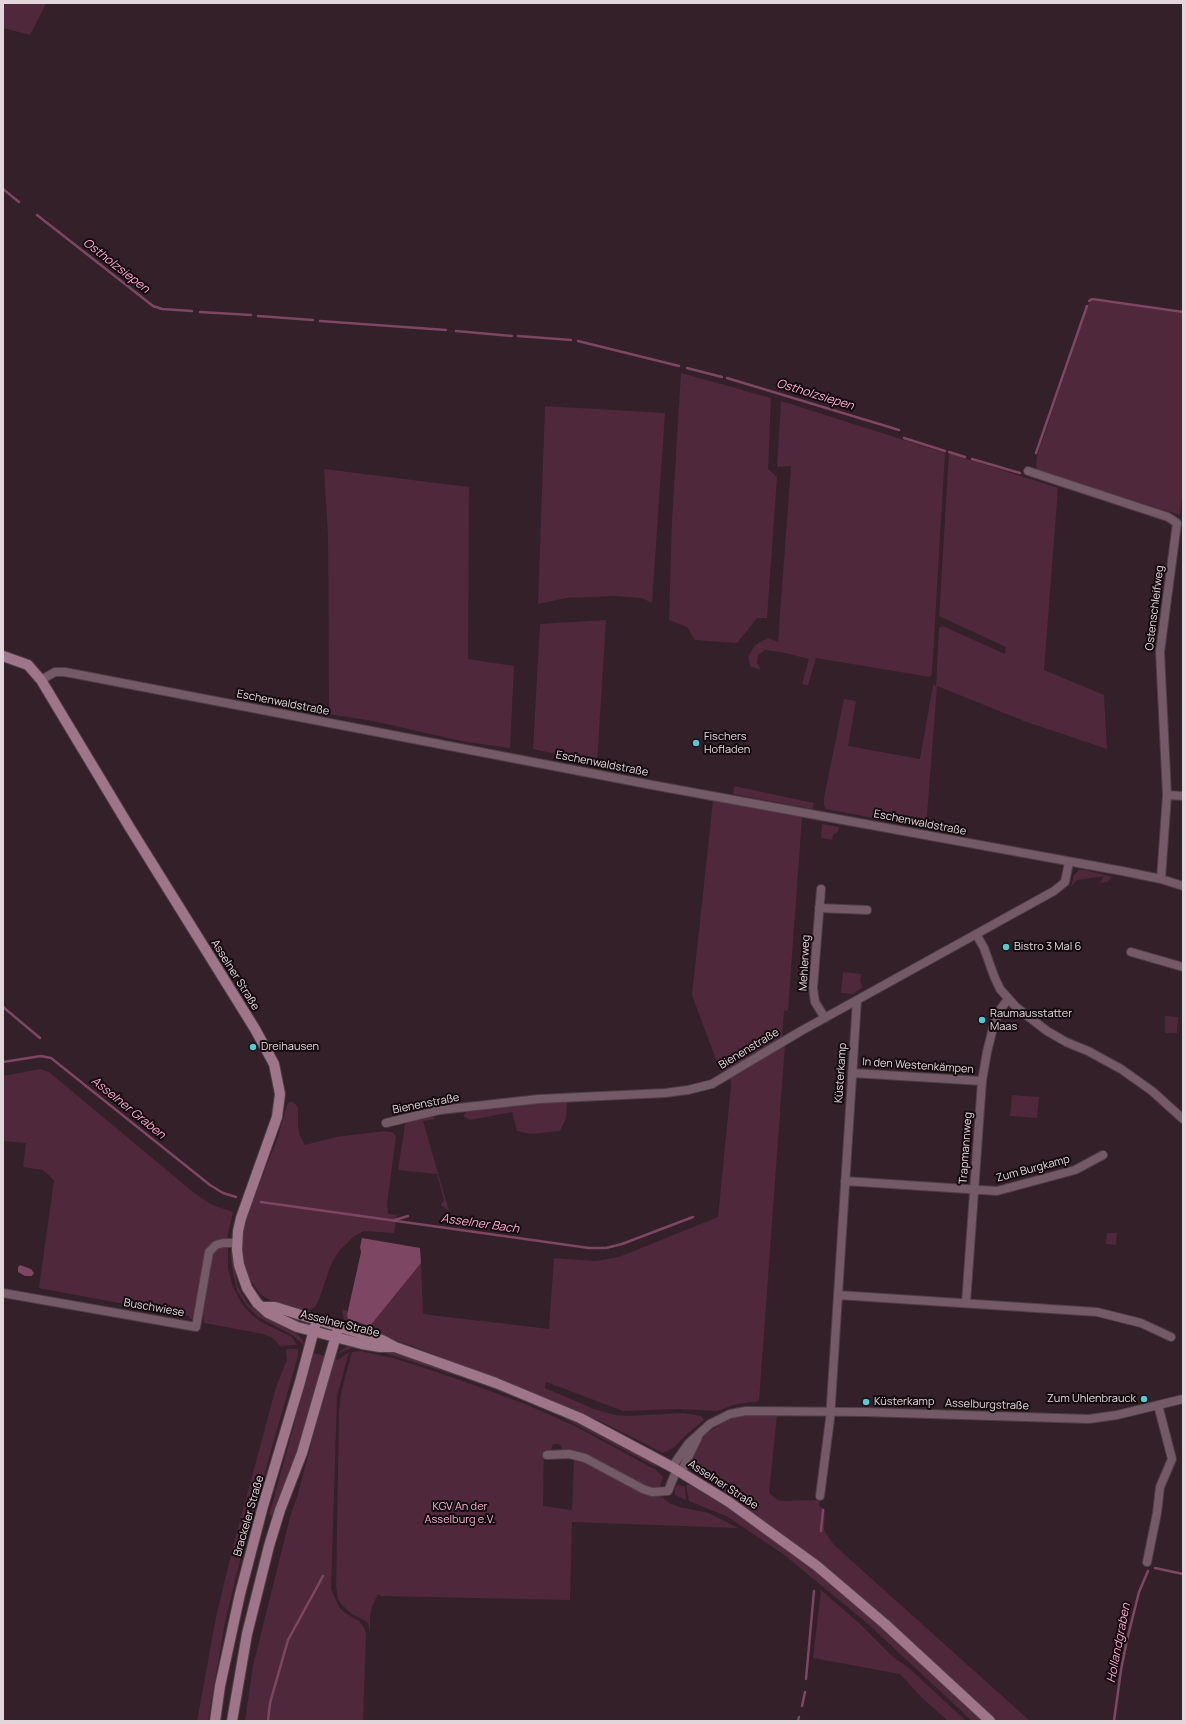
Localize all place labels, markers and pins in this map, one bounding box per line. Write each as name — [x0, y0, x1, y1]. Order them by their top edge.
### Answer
place label: Fischers Hofladen — [704, 730, 750, 756]
marker: Fischers Hofladen — [691, 738, 701, 748]
place label: Bistro 3 Mal 6 — [1014, 940, 1081, 954]
marker: Bistro 3 Mal 6 — [1001, 942, 1011, 952]
place label: Raumausstatter Maas — [990, 1007, 1072, 1033]
marker: Raumausstatter Maas — [977, 1015, 987, 1025]
place label: Dreihausen — [261, 1040, 319, 1054]
marker: Dreihausen — [248, 1042, 258, 1052]
place label: Zum Uhlenbrauck — [1047, 1392, 1136, 1406]
marker: Zum Uhlenbrauck — [1139, 1394, 1149, 1404]
place label: Küsterkamp — [874, 1395, 934, 1409]
marker: Küsterkamp — [861, 1397, 871, 1407]

